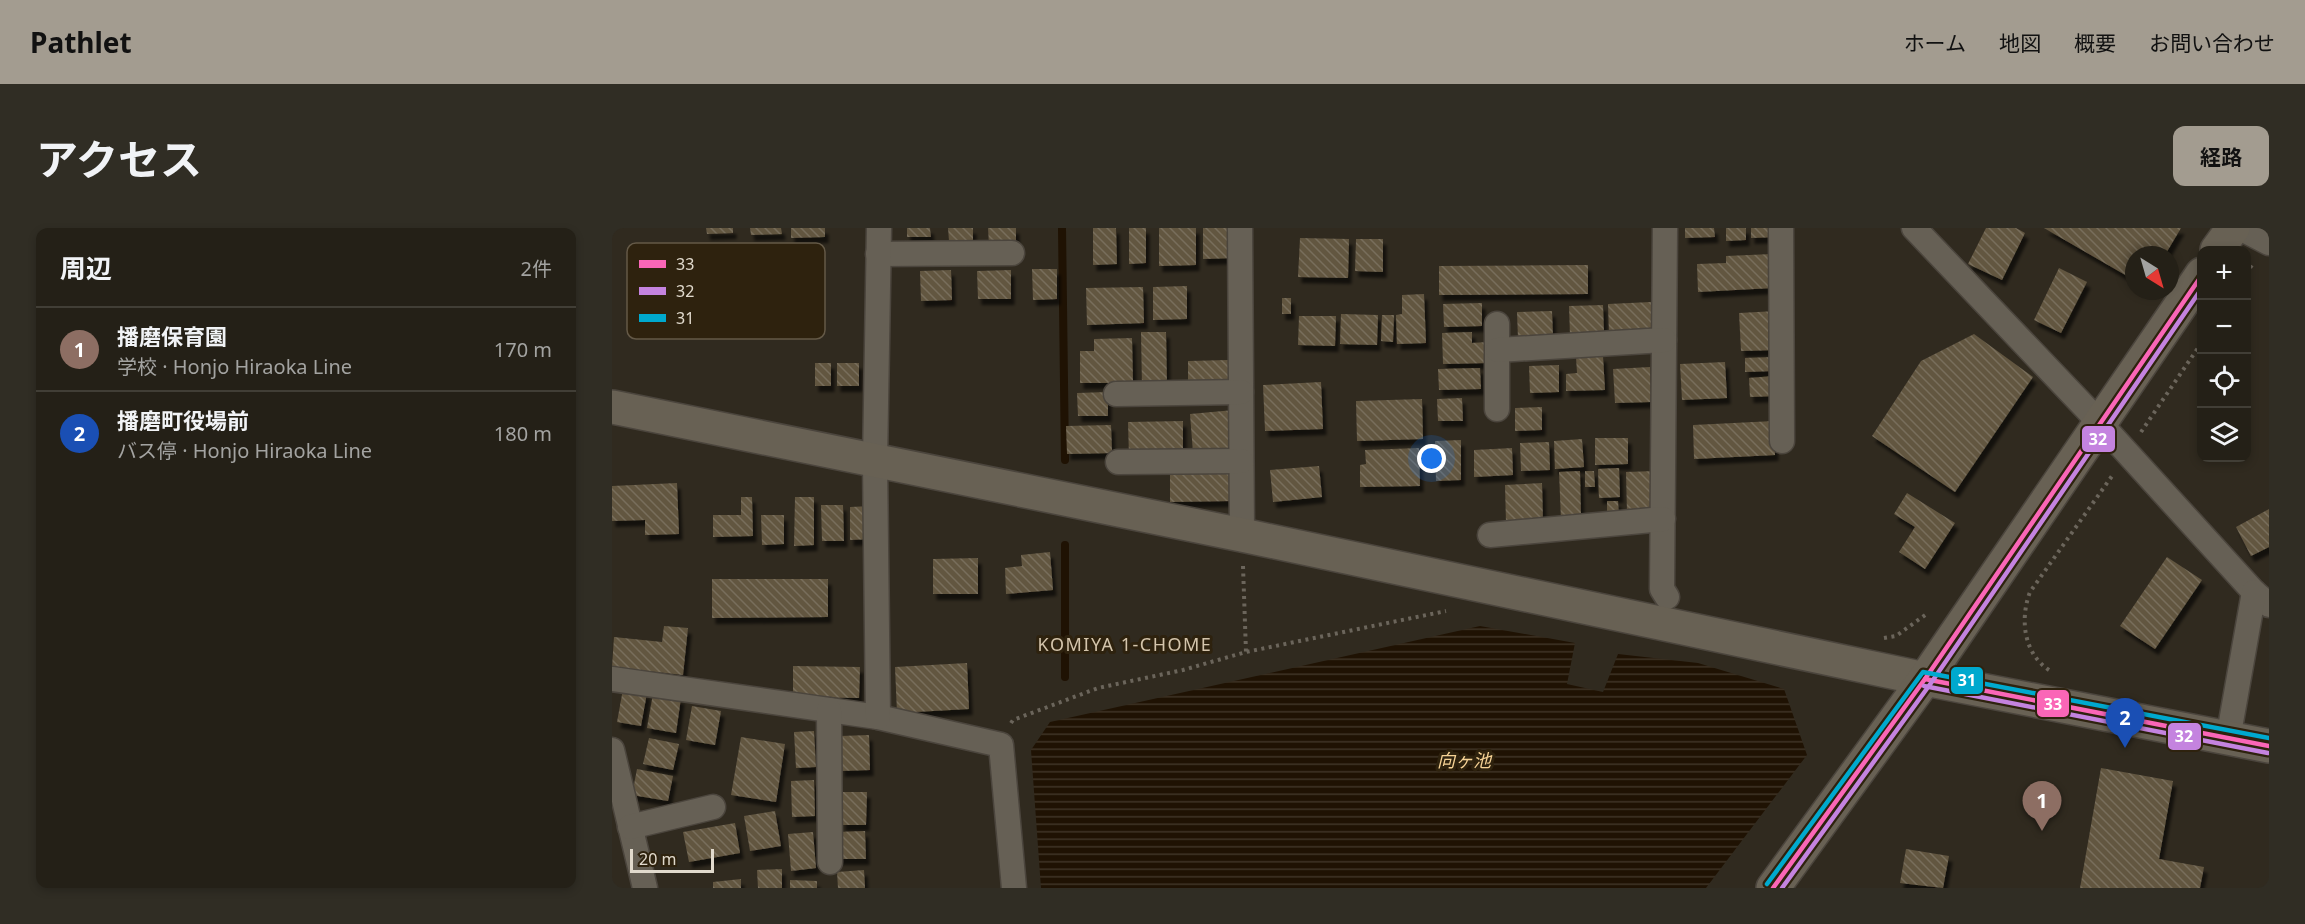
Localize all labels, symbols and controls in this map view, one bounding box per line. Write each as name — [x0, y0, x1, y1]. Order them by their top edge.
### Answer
text: Pathlet — [30, 23, 132, 61]
text: ホーム — [1904, 29, 1966, 57]
text: 地図 — [1999, 29, 2041, 57]
text: 概要 — [2074, 29, 2116, 57]
text: お問い合わせ — [2149, 29, 2275, 57]
button: 経路 — [2173, 126, 2269, 186]
text: アクセス — [36, 130, 202, 187]
legend — [627, 243, 825, 339]
north arrow — [2125, 246, 2179, 300]
map controls — [2197, 246, 2251, 462]
button: + — [2197, 246, 2251, 300]
text: 周辺 — [60, 250, 112, 286]
text: 33 — [676, 253, 694, 275]
text: 2件 — [521, 255, 552, 282]
text: 32 — [676, 280, 694, 302]
button: − — [2197, 300, 2251, 354]
text: 31 — [676, 307, 694, 329]
text: 播磨保育園 — [117, 321, 227, 351]
text: 1 — [74, 336, 85, 363]
text: 170 m — [494, 336, 552, 363]
text: 学校 · Honjo Hiraoka Line — [117, 353, 352, 380]
button: locate — [2197, 354, 2251, 408]
text: 播磨町役場前 — [117, 405, 249, 435]
button: layers — [2197, 408, 2251, 462]
text: 2 — [74, 420, 85, 447]
text: 180 m — [494, 420, 552, 447]
line badge: 32 — [2081, 425, 2116, 453]
text: 32 — [2089, 428, 2107, 450]
text: バス停 · Honjo Hiraoka Line — [117, 437, 372, 464]
your location — [1417, 444, 1446, 473]
district label: KOMIYA 1-CHOME — [1038, 632, 1212, 656]
line badge: 31 — [1950, 666, 1984, 695]
text: 31 — [1958, 669, 1976, 691]
line badge: 33 — [2036, 689, 2070, 718]
text: 33 — [2044, 693, 2062, 715]
pin: 2 — [2106, 698, 2144, 748]
line badge: 32 — [2167, 722, 2202, 751]
text: 32 — [2175, 725, 2193, 747]
water label: 向ヶ池 — [1437, 748, 1493, 772]
pin: 1 — [2022, 782, 2062, 831]
scale bar — [630, 846, 714, 874]
text: 20 m — [639, 848, 676, 870]

